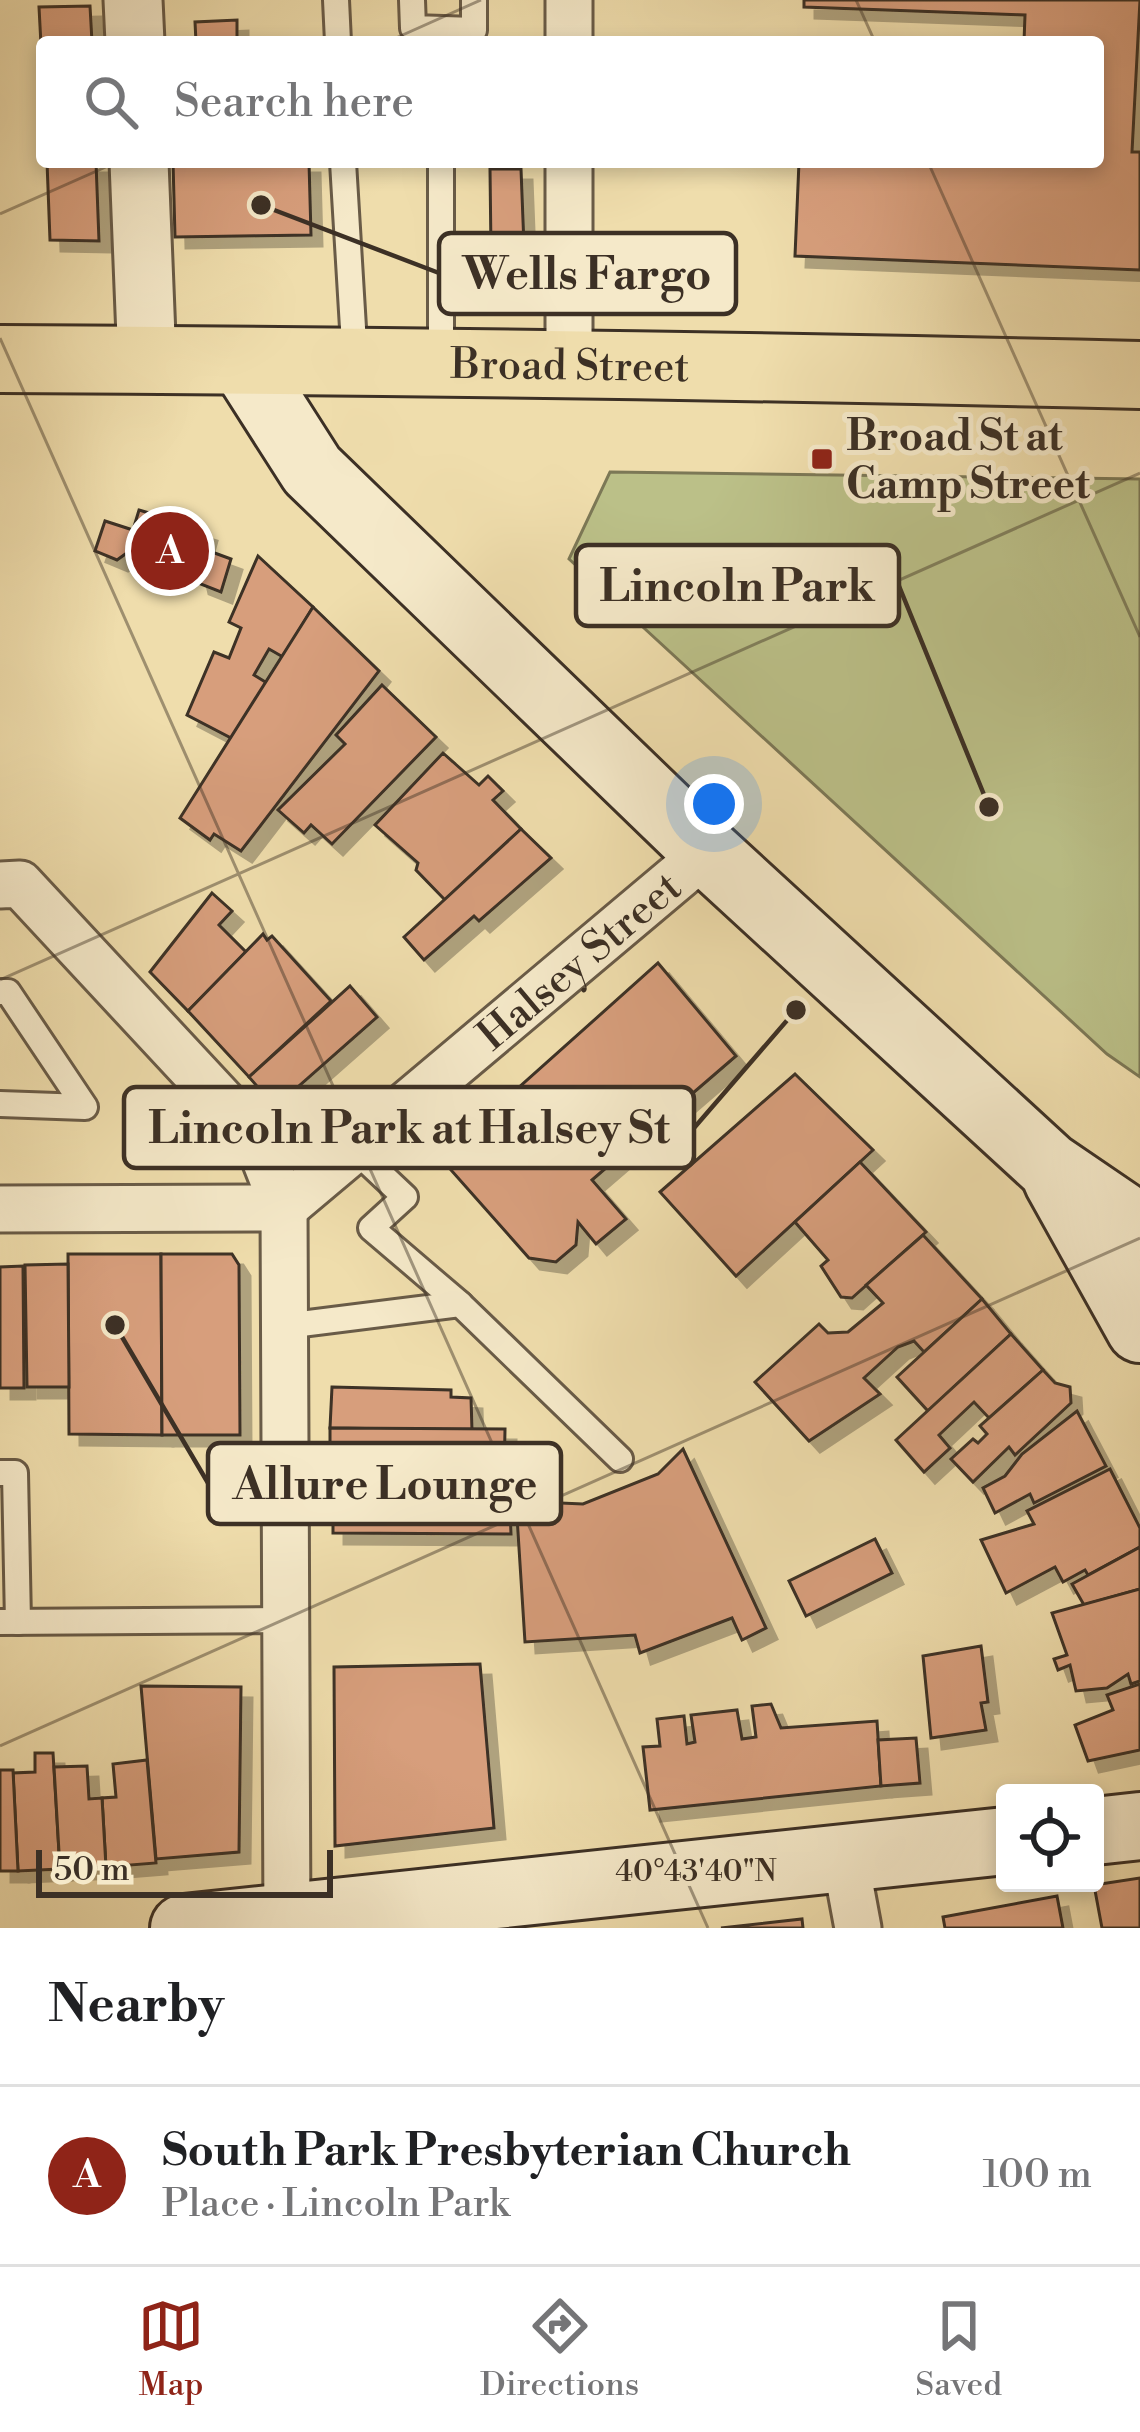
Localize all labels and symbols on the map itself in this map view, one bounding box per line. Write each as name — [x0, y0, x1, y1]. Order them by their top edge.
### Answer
callout: Wells Fargo — [439, 233, 736, 314]
text: Wells Fargo — [462, 247, 711, 304]
street label: Broad Street — [449, 339, 690, 395]
place label: Broad St at Camp Street — [846, 411, 1091, 512]
marker: Broad St at Camp Street — [809, 446, 835, 472]
pin: A — [131, 506, 209, 596]
callout: Lincoln Park — [576, 545, 899, 626]
text: Lincoln Park — [599, 559, 876, 616]
your location — [684, 774, 744, 834]
street label: Halsey Street — [467, 861, 693, 1063]
callout: Lincoln Park at Halsey St — [124, 1087, 694, 1168]
text: Lincoln Park at Halsey St — [148, 1101, 671, 1158]
callout: Allure Lounge — [208, 1443, 561, 1524]
text: Allure Lounge — [231, 1457, 538, 1514]
scale bar — [36, 1844, 333, 1897]
text: 40°43'40"N — [615, 1853, 777, 1891]

